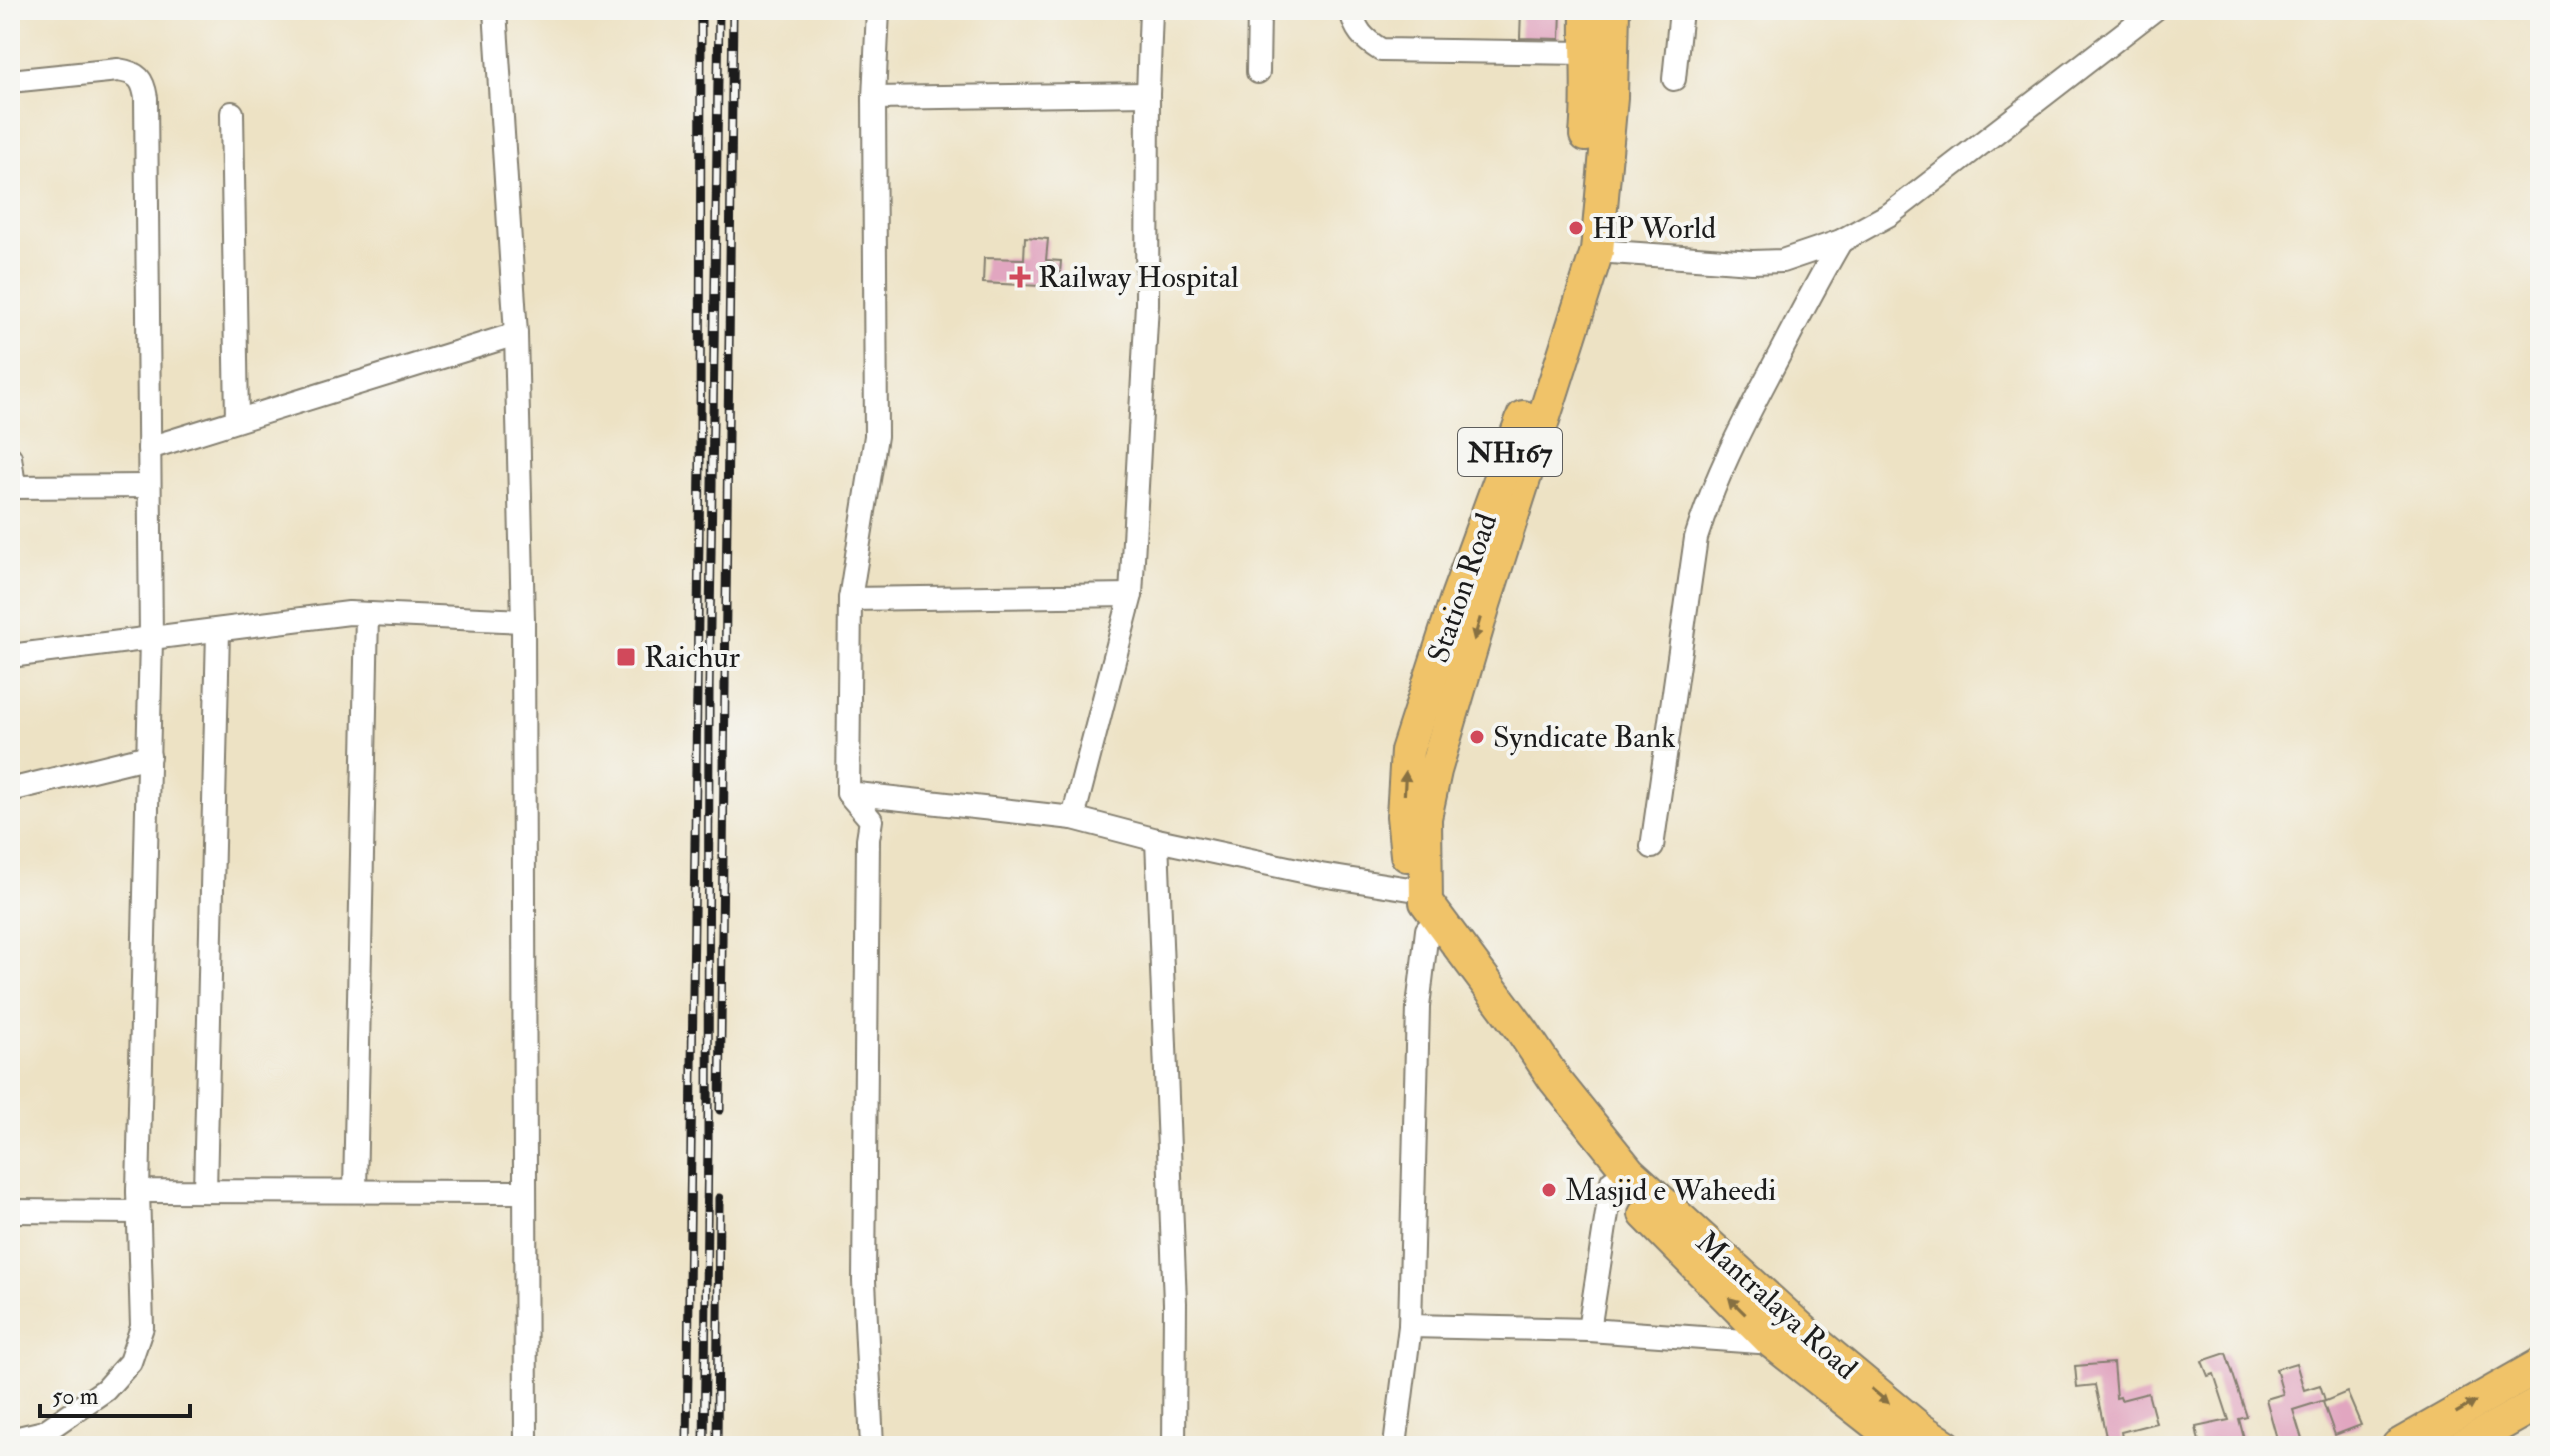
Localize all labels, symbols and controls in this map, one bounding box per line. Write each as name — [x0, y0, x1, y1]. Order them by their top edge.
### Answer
place label: HP World — [1592, 210, 1716, 247]
marker: HP World — [1567, 219, 1585, 237]
place label: Railway Hospital — [1038, 259, 1239, 296]
marker: Railway Hospital — [1009, 266, 1031, 288]
road number: NH167 — [1458, 428, 1562, 476]
street label: Station Road — [1420, 509, 1505, 668]
one-way arrow — [1470, 617, 1483, 641]
place label: Raichur — [644, 639, 740, 676]
marker: Raichur — [615, 646, 637, 668]
place label: Syndicate Bank — [1493, 719, 1676, 756]
marker: Syndicate Bank — [1468, 728, 1486, 746]
one-way arrow — [1399, 770, 1412, 795]
place label: Ｍasjid e Waheedi — [1565, 1172, 1776, 1209]
marker: Ｍasjid e Waheedi — [1540, 1181, 1558, 1199]
street label: Mantralaya Road — [1689, 1223, 1865, 1387]
one-way arrow — [1728, 1298, 1747, 1316]
scale bar — [40, 1368, 190, 1418]
text: 50 m — [52, 1381, 99, 1412]
one-way arrow — [1870, 1387, 1890, 1404]
one-way arrow — [2455, 1400, 2477, 1414]

